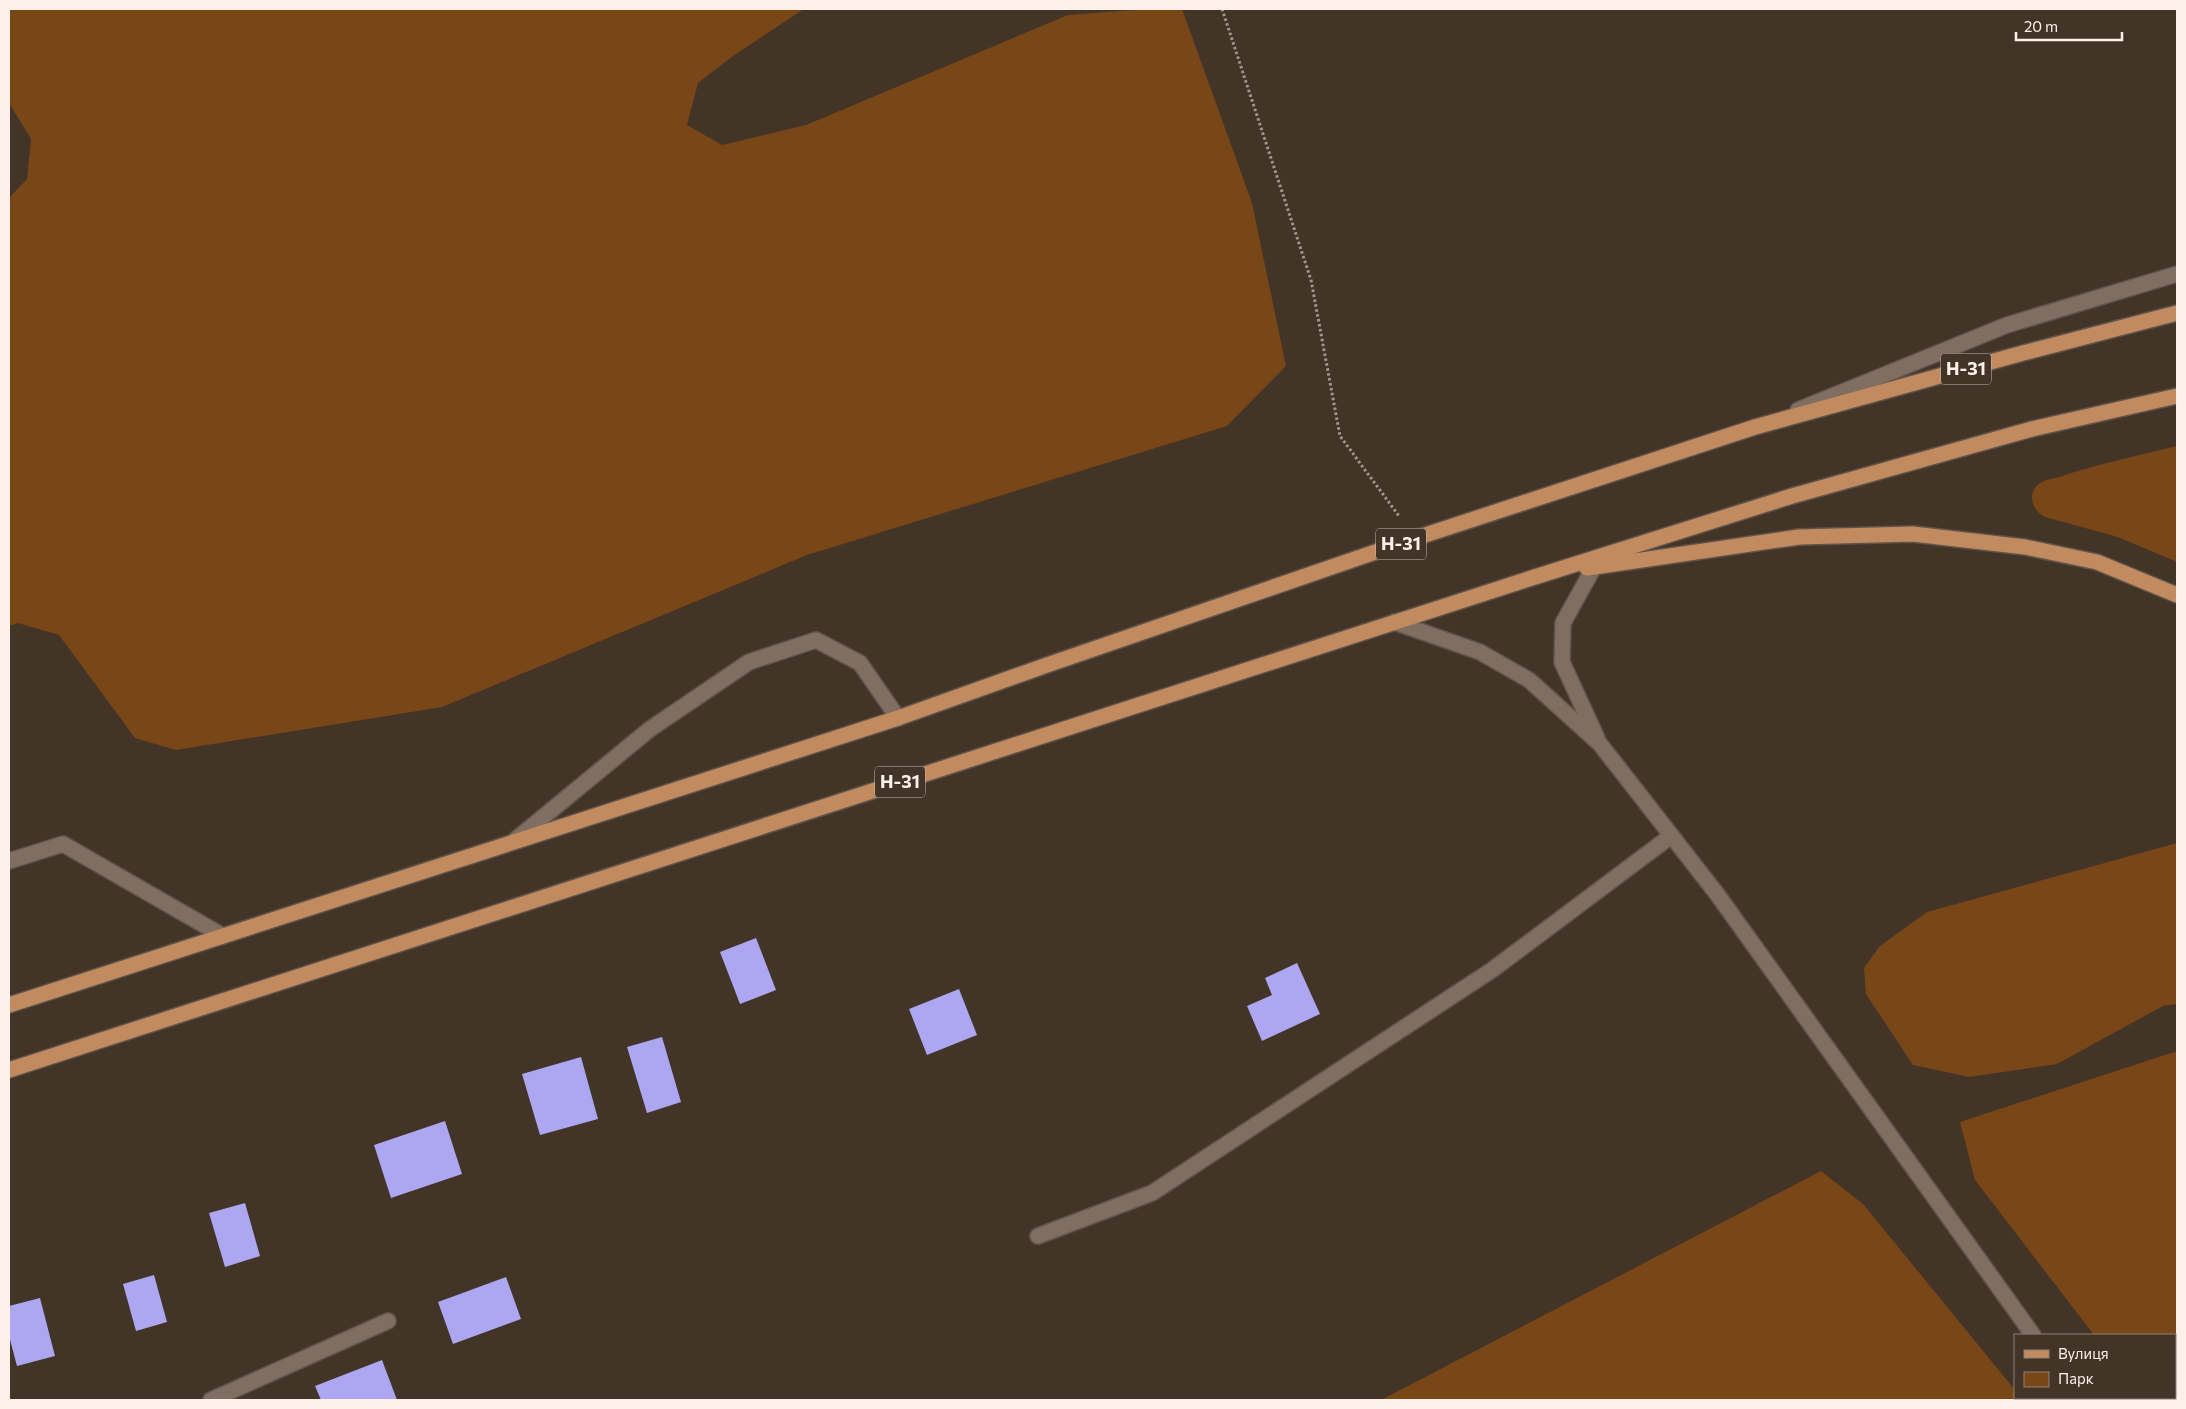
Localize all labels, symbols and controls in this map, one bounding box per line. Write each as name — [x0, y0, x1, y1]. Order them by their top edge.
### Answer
scale bar — [2016, 10, 2122, 42]
text: 20 m — [2024, 17, 2058, 35]
road number: Н-31 — [1941, 354, 1991, 384]
road number: Н-31 — [1376, 528, 1426, 560]
road number: Н-31 — [875, 766, 925, 798]
legend — [2014, 1334, 2176, 1399]
text: Вулиця — [2058, 1344, 2109, 1362]
text: Парк — [2058, 1369, 2094, 1387]

